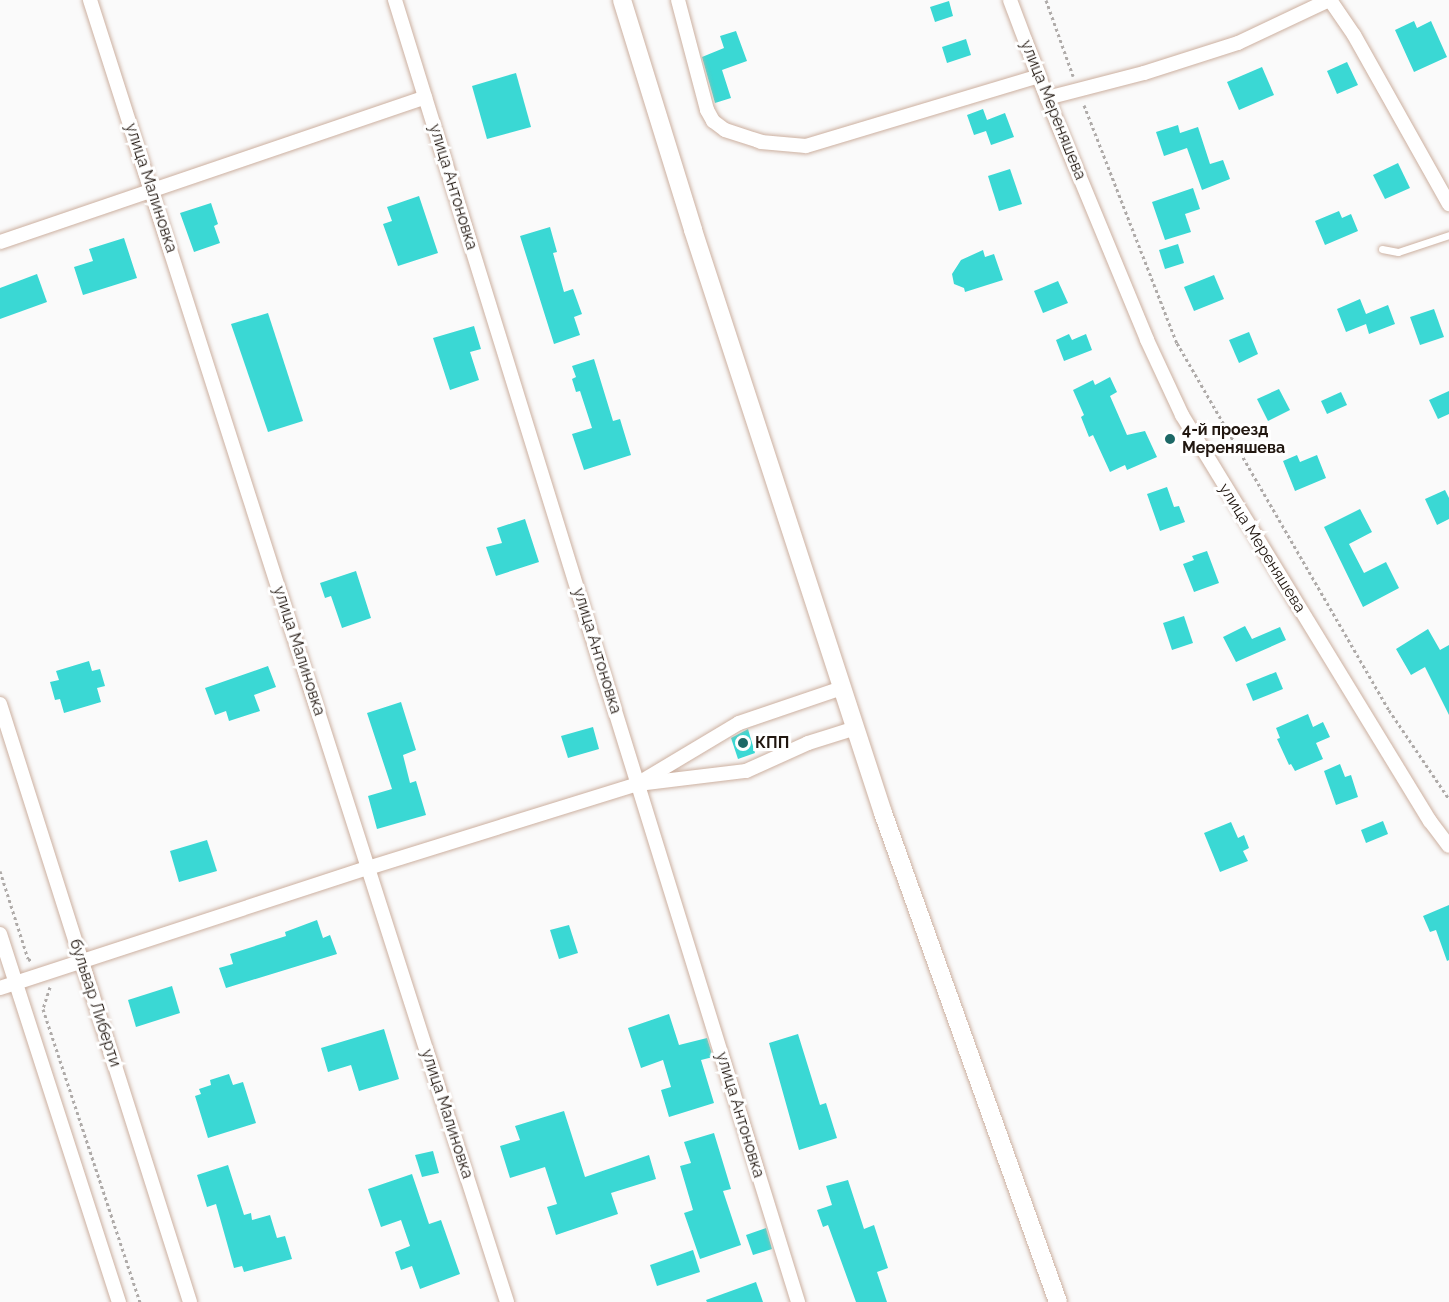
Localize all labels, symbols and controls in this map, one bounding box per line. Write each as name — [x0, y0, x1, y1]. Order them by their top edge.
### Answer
street label: улица Мереняшева — [1016, 37, 1090, 183]
street label: улица Малиновка — [121, 121, 181, 255]
street label: улица Антоновка — [425, 122, 481, 252]
place label: 4-й проезд Мереняшева — [1182, 420, 1285, 458]
marker: 4-й проезд Мереняшева — [1163, 432, 1177, 446]
street label: улица Мереняшева — [1214, 480, 1310, 616]
street label: улица Малиновка — [269, 584, 329, 718]
street label: улица Антоновка — [569, 586, 625, 716]
place label: КПП — [755, 733, 789, 753]
marker: КПП — [736, 736, 750, 750]
street label: бульвар Либерти — [65, 937, 125, 1069]
street label: улица Малиновка — [417, 1047, 477, 1181]
street label: улица Антоновка — [712, 1050, 768, 1180]

